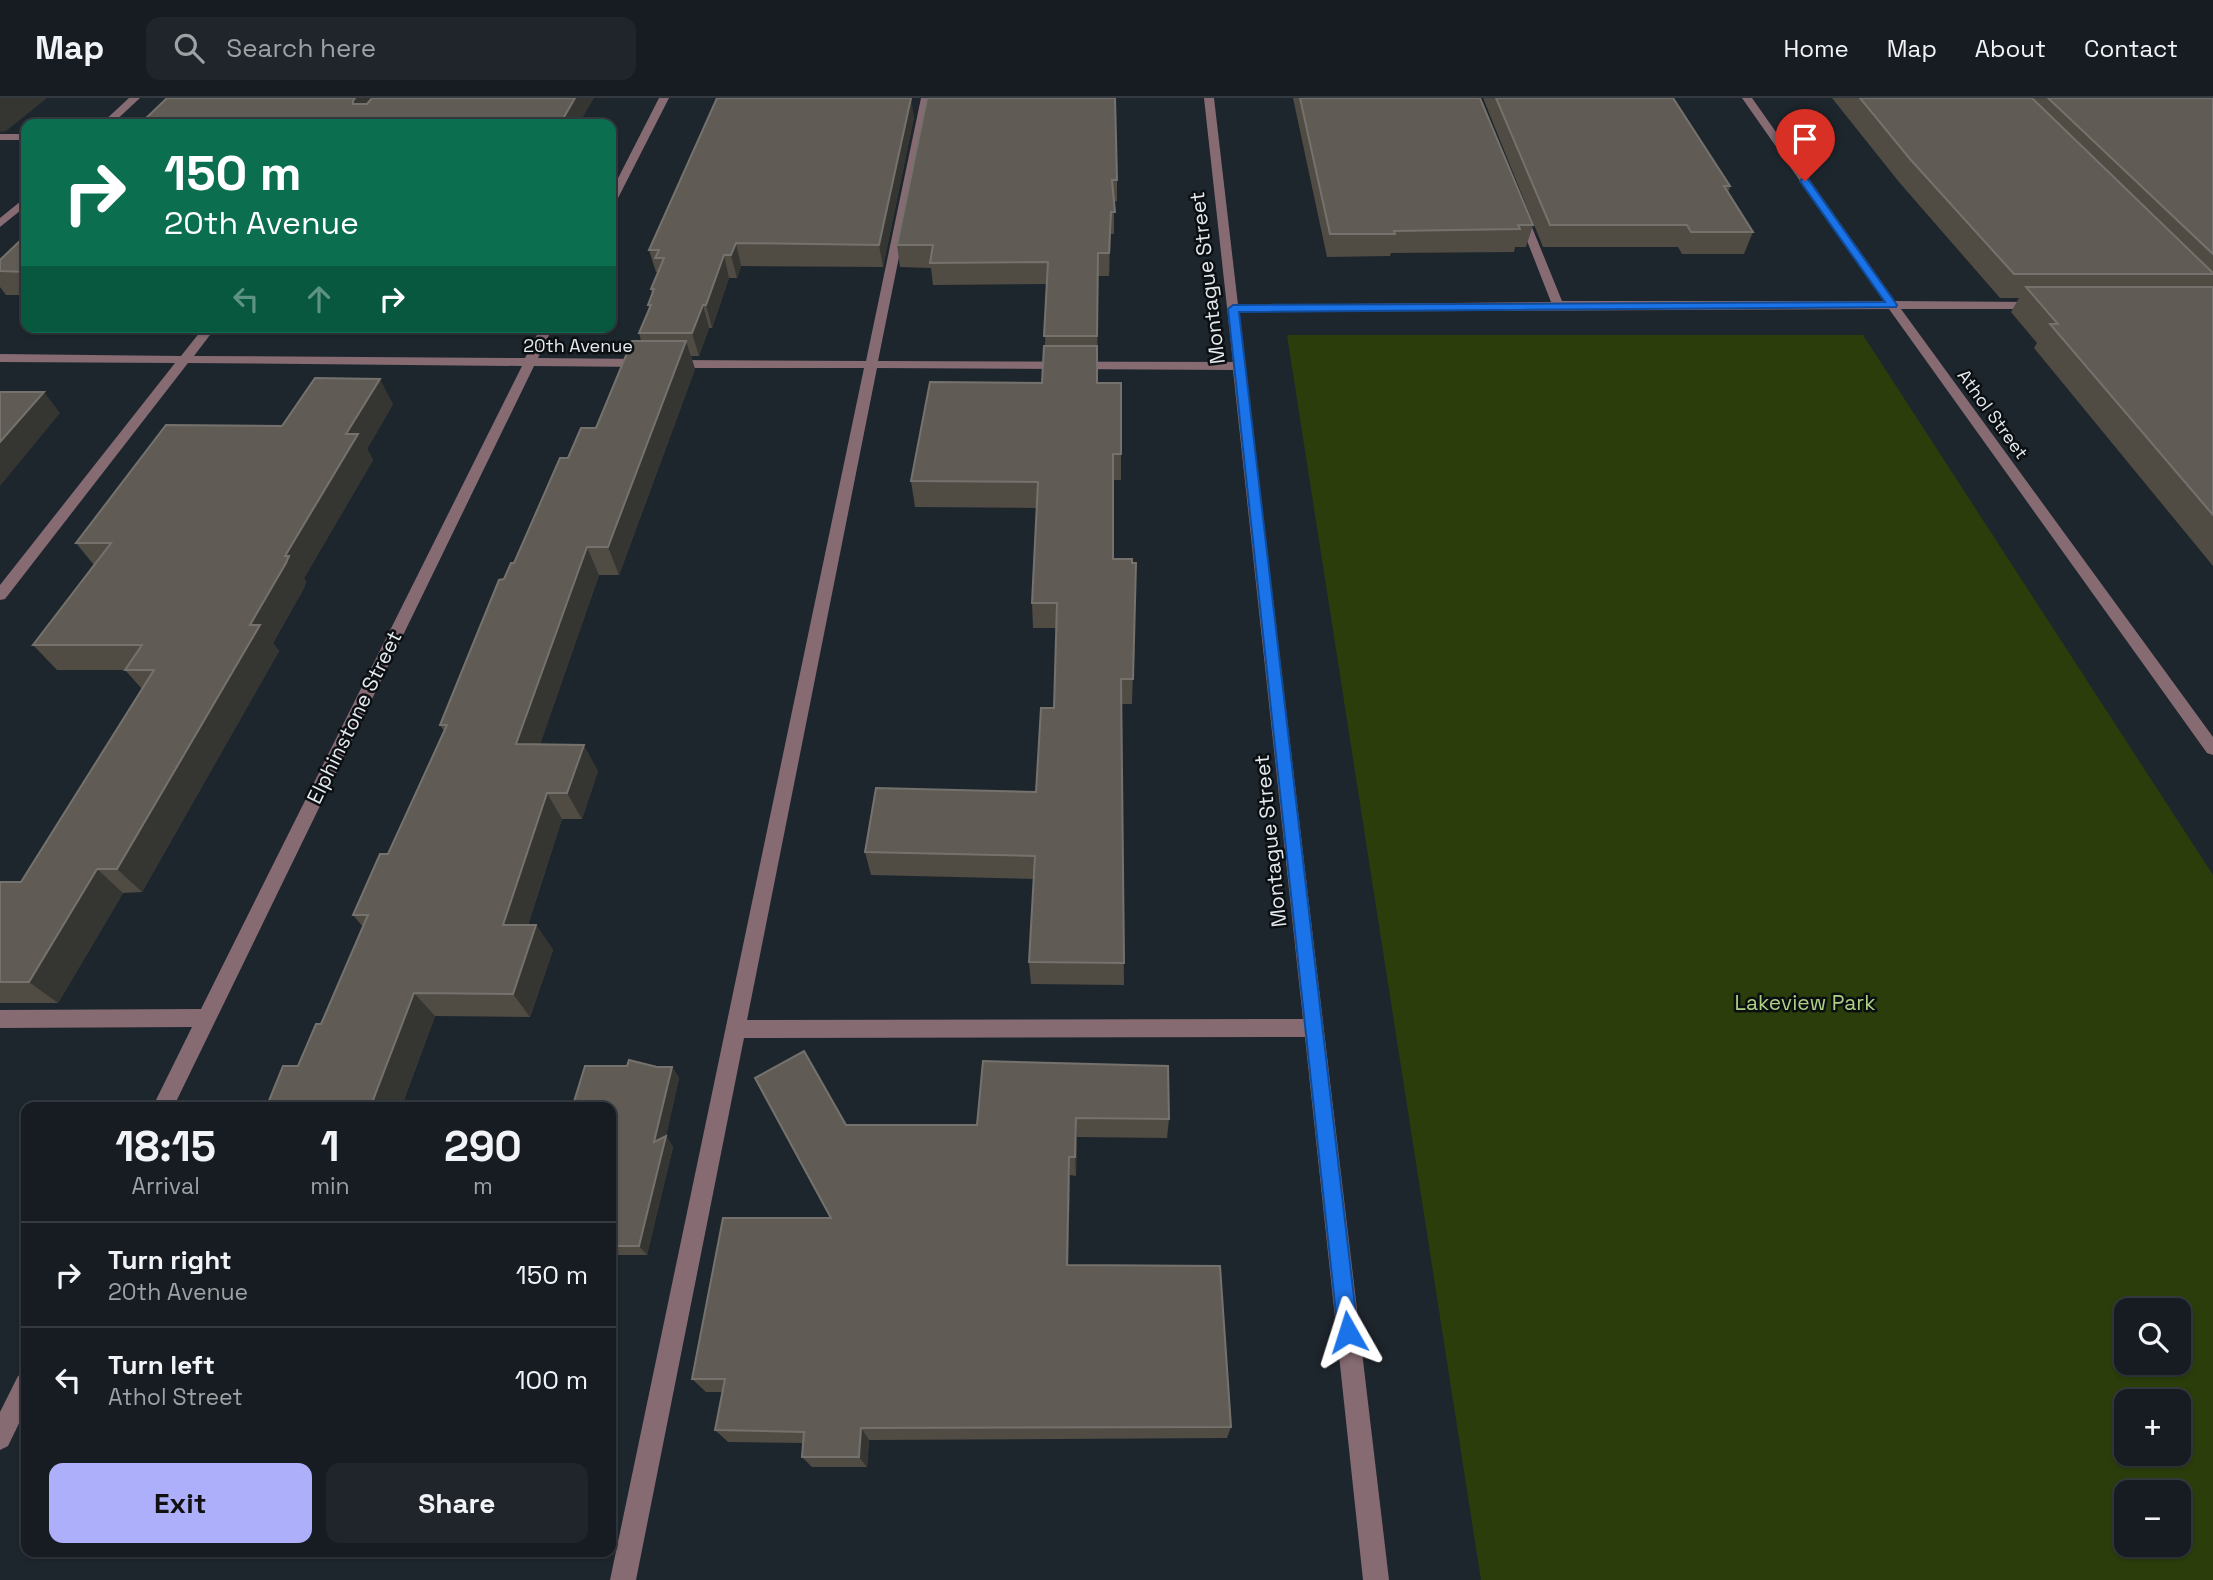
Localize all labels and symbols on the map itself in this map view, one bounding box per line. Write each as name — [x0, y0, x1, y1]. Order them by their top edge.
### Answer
pin — [1775, 109, 1835, 181]
street label: Montague Street — [1183, 190, 1231, 366]
street label: 20th Avenue — [523, 334, 633, 357]
street label: Athol Street — [1953, 365, 2033, 463]
street label: Elphinstone Street — [300, 626, 408, 808]
street label: Montague Street — [1248, 753, 1292, 929]
park label: Lakeview Park — [1735, 989, 1875, 1016]
position arrow — [1311, 1295, 1385, 1369]

